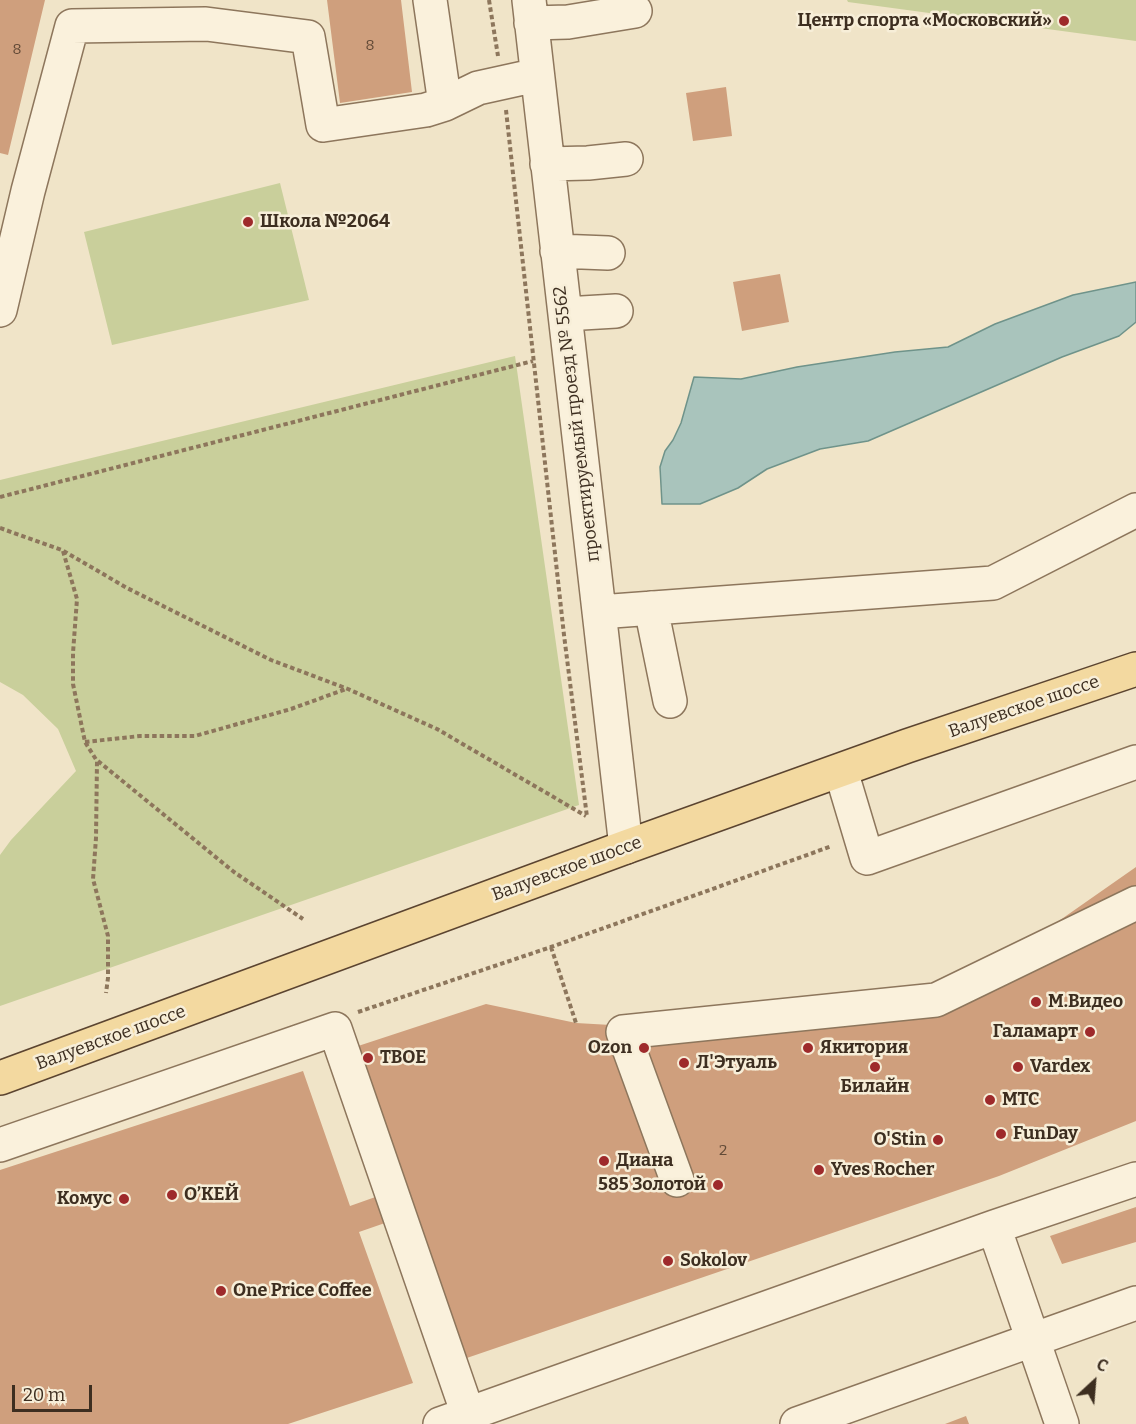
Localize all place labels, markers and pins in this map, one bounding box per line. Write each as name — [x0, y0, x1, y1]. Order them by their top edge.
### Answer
place label: Центр спорта «Московский» — [798, 10, 1052, 32]
marker: Центр спорта «Московский» — [1057, 14, 1071, 28]
place label: Школа №2064 — [260, 211, 390, 233]
marker: Школа №2064 — [241, 215, 255, 229]
place label: М.Видео — [1048, 991, 1123, 1013]
marker: М.Видео — [1029, 995, 1043, 1009]
place label: Галамарт — [993, 1021, 1078, 1043]
marker: Галамарт — [1083, 1025, 1097, 1039]
place label: Ozon — [588, 1037, 632, 1059]
place label: Якитория — [820, 1037, 908, 1059]
marker: Ozon — [637, 1041, 651, 1055]
marker: Якитория — [801, 1041, 815, 1055]
place label: ТВОЕ — [380, 1047, 426, 1069]
marker: ТВОЕ — [361, 1051, 375, 1065]
place label: Л'Этуаль — [696, 1052, 777, 1074]
marker: Л'Этуаль — [677, 1056, 691, 1070]
place label: Vardex — [1030, 1056, 1090, 1078]
marker: Билайн — [868, 1060, 882, 1074]
marker: Vardex — [1011, 1060, 1025, 1074]
place label: Билайн — [841, 1076, 909, 1098]
place label: МТС — [1002, 1089, 1039, 1111]
marker: МТС — [983, 1093, 997, 1107]
place label: FunDay — [1013, 1123, 1078, 1145]
marker: FunDay — [994, 1127, 1008, 1141]
place label: O'Stin — [873, 1129, 926, 1151]
marker: O'Stin — [931, 1133, 945, 1147]
place label: Диана — [616, 1150, 673, 1172]
marker: Диана — [597, 1154, 611, 1168]
place label: Yves Rocher — [831, 1159, 934, 1181]
marker: Yves Rocher — [812, 1163, 826, 1177]
place label: 585 Золотой — [598, 1174, 706, 1196]
marker: 585 Золотой — [711, 1178, 725, 1192]
place label: О’КЕЙ — [184, 1184, 239, 1206]
place label: Комус — [57, 1188, 112, 1210]
marker: О’КЕЙ — [165, 1188, 179, 1202]
marker: Комус — [117, 1192, 131, 1206]
place label: Sokolov — [680, 1250, 747, 1272]
marker: Sokolov — [661, 1254, 675, 1268]
place label: One Price Coffee — [233, 1280, 372, 1302]
marker: One Price Coffee — [214, 1284, 228, 1298]

